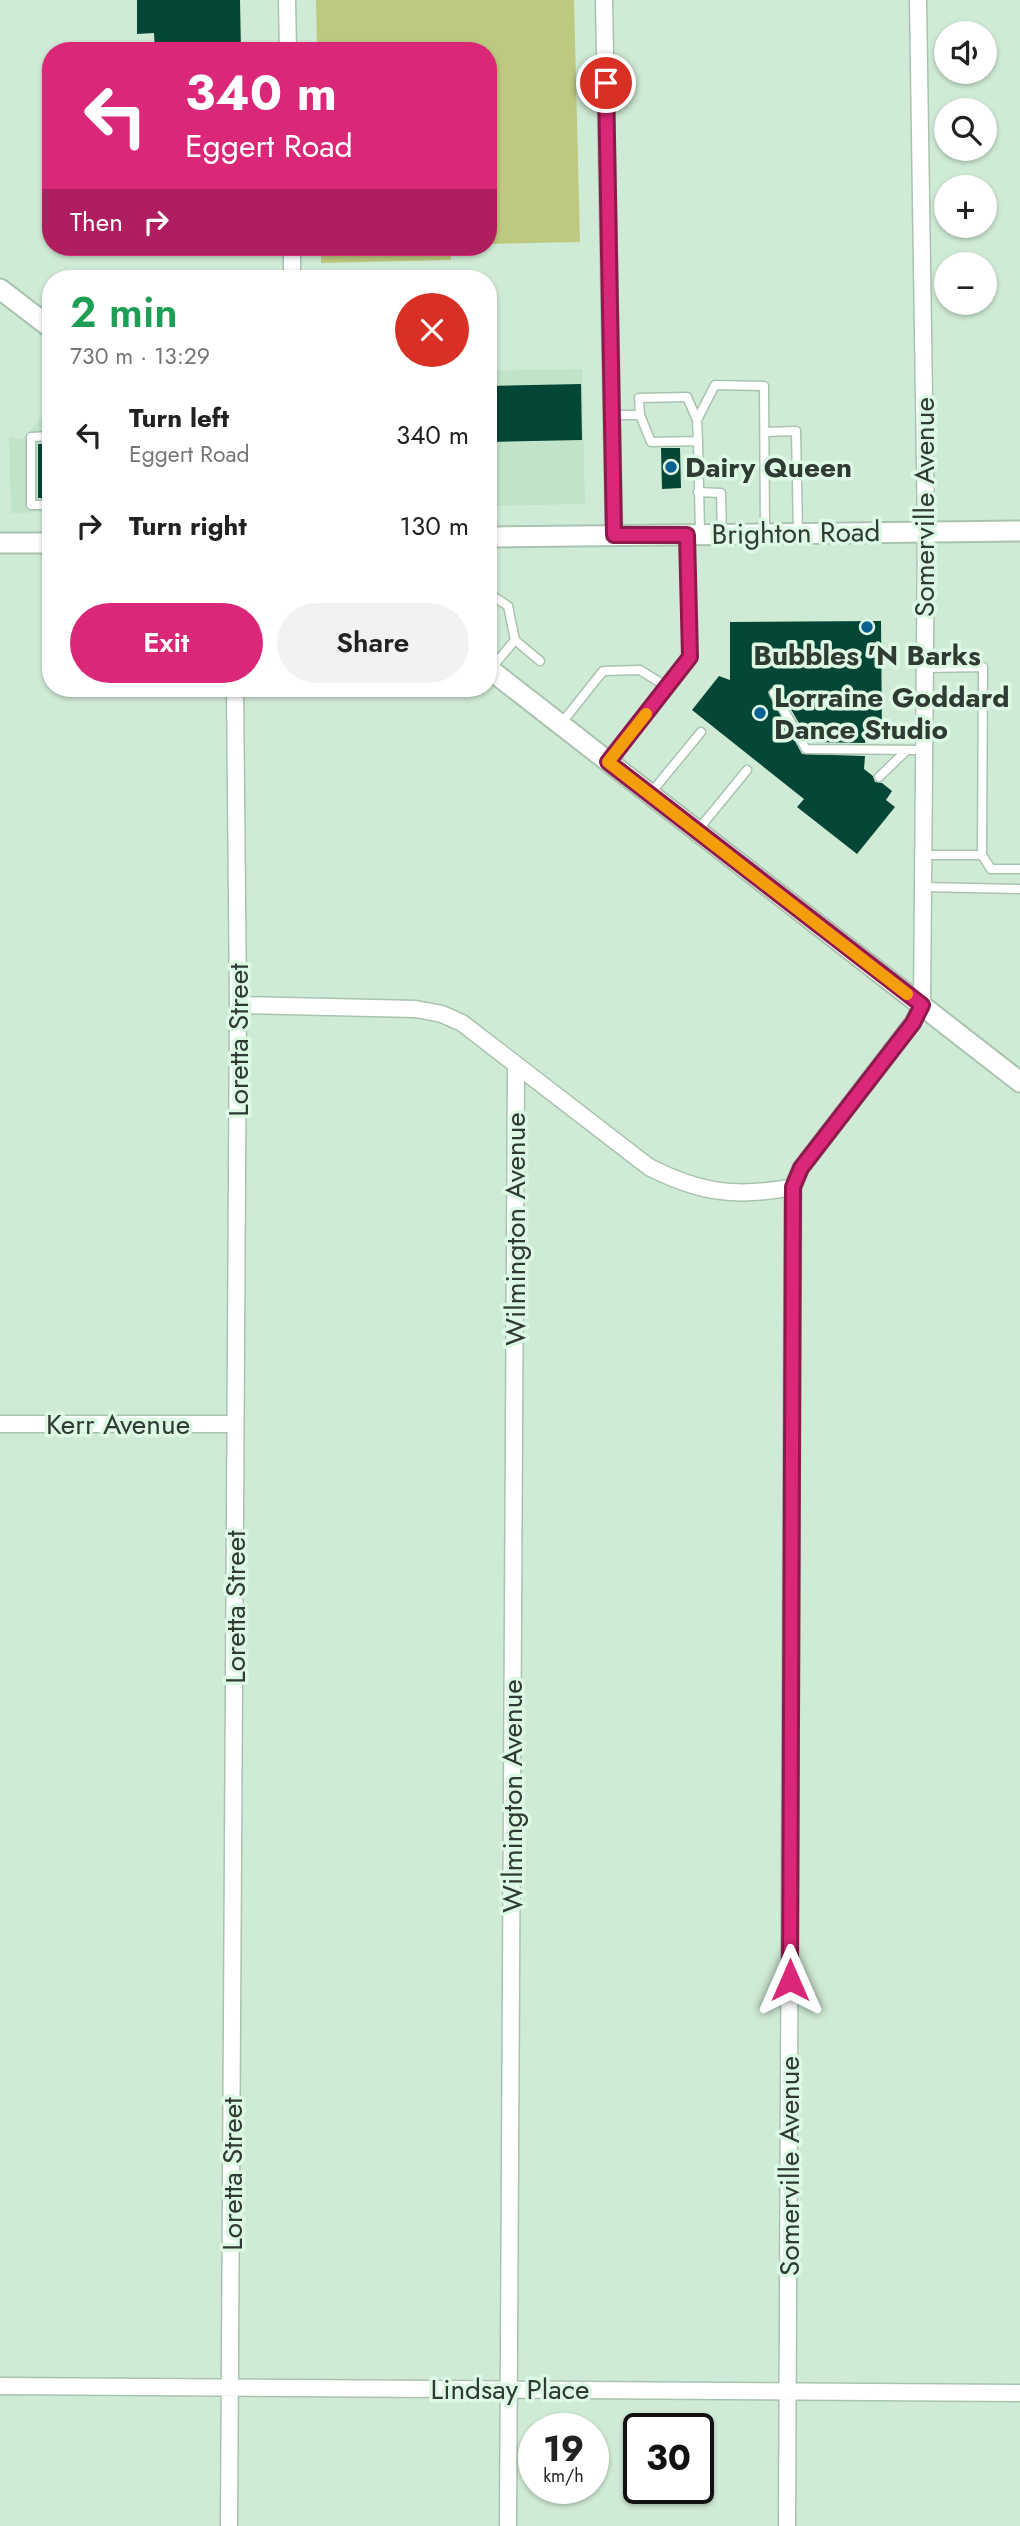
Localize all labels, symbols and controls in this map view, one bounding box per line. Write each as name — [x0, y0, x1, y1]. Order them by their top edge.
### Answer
map controls — [934, 21, 997, 315]
button: sound — [934, 21, 997, 84]
pin — [576, 53, 636, 113]
text: 340 m — [185, 58, 337, 128]
icon: arrive — [587, 64, 625, 102]
icon: left — [70, 70, 161, 161]
button: search — [934, 98, 997, 161]
text: Eggert Road — [185, 123, 353, 169]
button: + — [934, 175, 997, 238]
text: Then — [70, 203, 123, 241]
icon: right — [137, 203, 175, 241]
button: − — [934, 252, 997, 315]
text: 2 min — [70, 282, 178, 343]
button: close — [395, 293, 469, 367]
text: 730 m · 13:29 — [70, 339, 210, 373]
street label: Somerville Avenue — [904, 397, 945, 617]
text: Turn left — [129, 399, 229, 437]
icon: left — [70, 416, 108, 454]
text: 340 m — [396, 416, 469, 454]
text: Eggert Road — [129, 437, 250, 471]
place label: Dairy Queen — [685, 447, 852, 488]
marker: Dairy Queen — [663, 459, 679, 475]
icon: right — [70, 507, 108, 545]
text: Turn right — [129, 507, 247, 545]
text: 130 m — [399, 507, 469, 545]
street label: Brighton Road — [711, 511, 881, 555]
button: Exit — [70, 603, 263, 683]
button: Share — [277, 603, 469, 683]
marker: Bubbles 'N Barks — [859, 619, 875, 635]
place label: Bubbles 'N Barks — [753, 635, 981, 676]
place label: Lorraine Goddard Dance Studio — [774, 677, 1009, 750]
marker: Lorraine Goddard Dance Studio — [752, 705, 768, 721]
street label: Loretta Street — [218, 963, 259, 1117]
street label: Wilmington Avenue — [495, 1112, 536, 1346]
street label: Kerr Avenue — [46, 1404, 190, 1445]
street label: Loretta Street — [215, 1530, 256, 1684]
street label: Wilmington Avenue — [492, 1679, 533, 1913]
position arrow — [753, 1943, 827, 2017]
street label: Somerville Avenue — [769, 2056, 810, 2276]
street label: Loretta Street — [212, 2097, 253, 2251]
street label: Lindsay Place — [431, 2369, 589, 2410]
speed limit sign: 30 — [623, 2413, 714, 2504]
text: 19 — [543, 2424, 584, 2474]
text: km/h — [543, 2463, 584, 2489]

